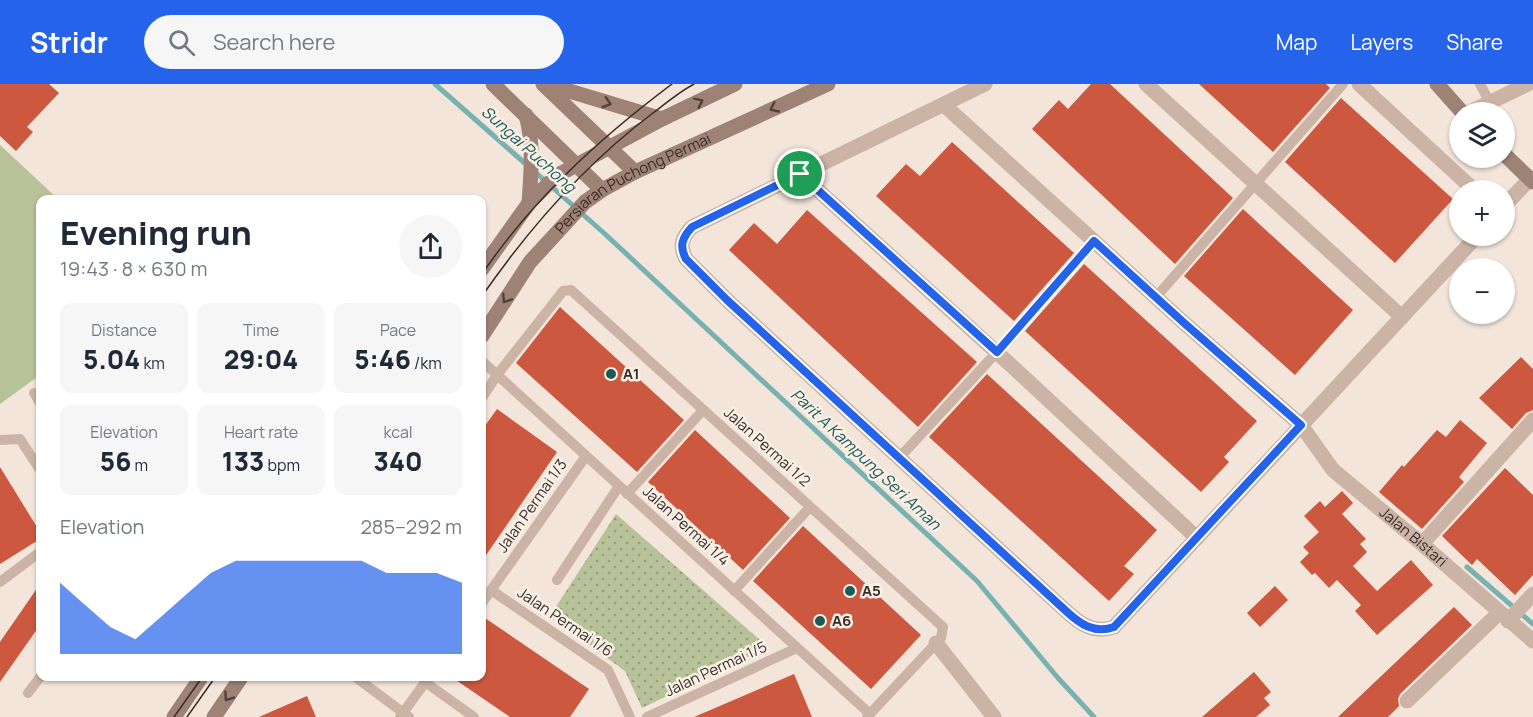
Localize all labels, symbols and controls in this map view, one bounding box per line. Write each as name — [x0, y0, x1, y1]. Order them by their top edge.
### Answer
search box — [144, 15, 564, 69]
text: Stridr — [30, 23, 108, 61]
icon: search — [165, 26, 198, 59]
text: Search here — [213, 27, 335, 57]
text: Map — [1276, 28, 1317, 56]
text: Layers — [1350, 28, 1413, 56]
text: Share — [1446, 28, 1503, 56]
one-way arrow — [601, 96, 612, 108]
one-way arrow — [692, 97, 703, 109]
water label: Sungai Puchong — [477, 101, 582, 198]
one-way arrow — [770, 101, 781, 113]
map controls — [1449, 102, 1515, 324]
button: layers — [1449, 102, 1515, 168]
street label: Persiaran Puchong Permai — [550, 128, 714, 238]
pin — [774, 148, 825, 199]
icon: arrive — [783, 157, 816, 190]
button: + — [1449, 180, 1515, 246]
text: Evening run — [60, 210, 252, 255]
button: share — [399, 215, 462, 278]
text: 19:43 · 8 × 630 m — [60, 255, 208, 282]
button: − — [1449, 258, 1515, 324]
one-way arrow — [502, 292, 513, 303]
text: Distance — [91, 319, 157, 341]
text: Time — [243, 319, 279, 341]
text: Pace — [380, 319, 416, 341]
text: 5.04 — [83, 341, 140, 377]
text: 29:04 — [224, 341, 298, 377]
text: 5:46 — [354, 341, 411, 377]
text: km — [140, 352, 165, 374]
text: /km — [411, 352, 442, 374]
place label: A1 — [623, 363, 640, 384]
marker: A1 — [604, 367, 618, 381]
water label: Parit A Kampung Seri Aman — [786, 384, 946, 535]
street label: Jalan Permai 1/2 — [719, 402, 815, 491]
text: Elevation — [90, 421, 158, 443]
text: Heart rate — [224, 421, 298, 443]
text: kcal — [383, 421, 413, 443]
text: 56 — [100, 443, 131, 479]
text: 133 — [222, 443, 264, 479]
text: 340 — [374, 443, 422, 479]
text: m — [131, 454, 148, 476]
text: bpm — [264, 454, 300, 476]
street label: Jalan Permai 1/3 — [492, 455, 572, 557]
street label: Jalan Permai 1/4 — [638, 481, 734, 570]
street label: Jalan Bistari — [1375, 502, 1452, 571]
text: Elevation — [60, 513, 144, 540]
text: 285–292 m — [360, 513, 462, 540]
place label: A5 — [862, 580, 881, 601]
street label: Jalan Permai 1/6 — [514, 582, 617, 661]
marker: A5 — [843, 584, 857, 598]
place label: A6 — [832, 610, 851, 631]
marker: A6 — [813, 614, 827, 628]
street label: Jalan Permai 1/5 — [661, 636, 770, 701]
one-way arrow — [224, 690, 235, 701]

